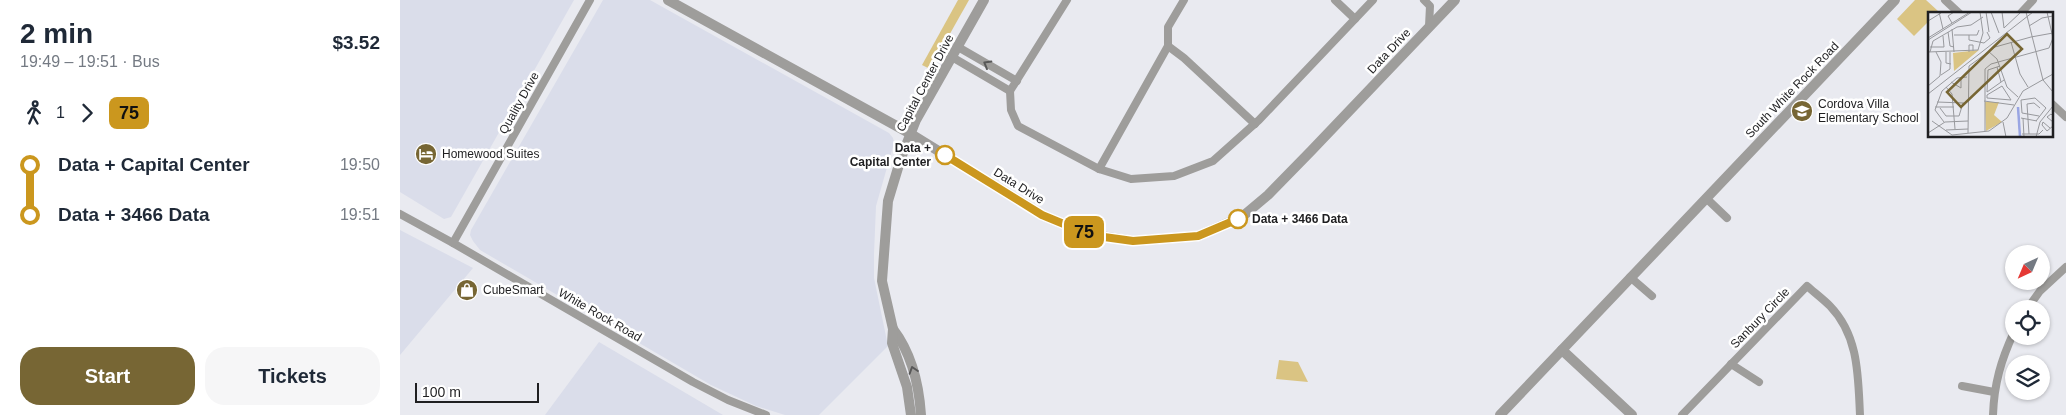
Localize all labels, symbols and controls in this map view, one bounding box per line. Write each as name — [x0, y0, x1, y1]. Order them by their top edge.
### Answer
inset map — [1928, 12, 2054, 138]
text: 2 min — [20, 18, 93, 49]
street label: Data Drive — [1365, 25, 1414, 77]
text: $3.52 — [332, 32, 380, 53]
street label: Capital Center Drive — [893, 32, 957, 134]
street label: South White Rock Road — [1742, 39, 1842, 141]
text: 19:49 – 19:51 · Bus — [20, 53, 160, 70]
one-way arrow — [984, 60, 993, 70]
street label: Quality Drive — [496, 69, 542, 136]
place label: Cordova Villa Elementary School — [1818, 97, 1919, 125]
icon: walk — [20, 99, 48, 127]
icon: forward — [73, 99, 101, 127]
school or university icon: Cordova Villa Elementary School — [1790, 99, 1814, 123]
text: 75 — [119, 103, 139, 123]
text: 1 — [56, 104, 65, 121]
place label: Data + Capital Center — [850, 141, 931, 169]
hotel icon: Homewood Suites — [414, 142, 438, 166]
marker: Data + Capital Center — [935, 145, 955, 165]
place label: Homewood Suites — [442, 147, 539, 161]
text: Data + Capital Center — [58, 154, 250, 175]
text: 19:50 — [340, 156, 380, 173]
street label: Data Drive — [991, 165, 1047, 207]
text: Data + 3466 Data — [58, 204, 210, 225]
text: 19:51 — [340, 206, 380, 223]
marker: Data + 3466 Data — [1228, 209, 1248, 229]
place label: Data + 3466 Data — [1252, 212, 1348, 226]
line badge: 75 — [1062, 216, 1106, 248]
text: 75 — [1074, 222, 1094, 242]
north arrow — [2005, 245, 2050, 290]
map controls — [2005, 245, 2050, 400]
shop icon: CubeSmart — [455, 278, 479, 302]
place label: CubeSmart — [483, 283, 544, 297]
street label: Sanbury Circle — [1728, 285, 1793, 351]
street label: White Rock Road — [556, 286, 644, 344]
button: locate — [2005, 300, 2050, 345]
button: Start — [20, 347, 195, 405]
button: Tickets — [205, 347, 380, 405]
button: layers — [2005, 355, 2050, 400]
one-way arrow — [909, 366, 919, 374]
scale bar — [415, 380, 539, 403]
text: 100 m — [422, 384, 461, 400]

